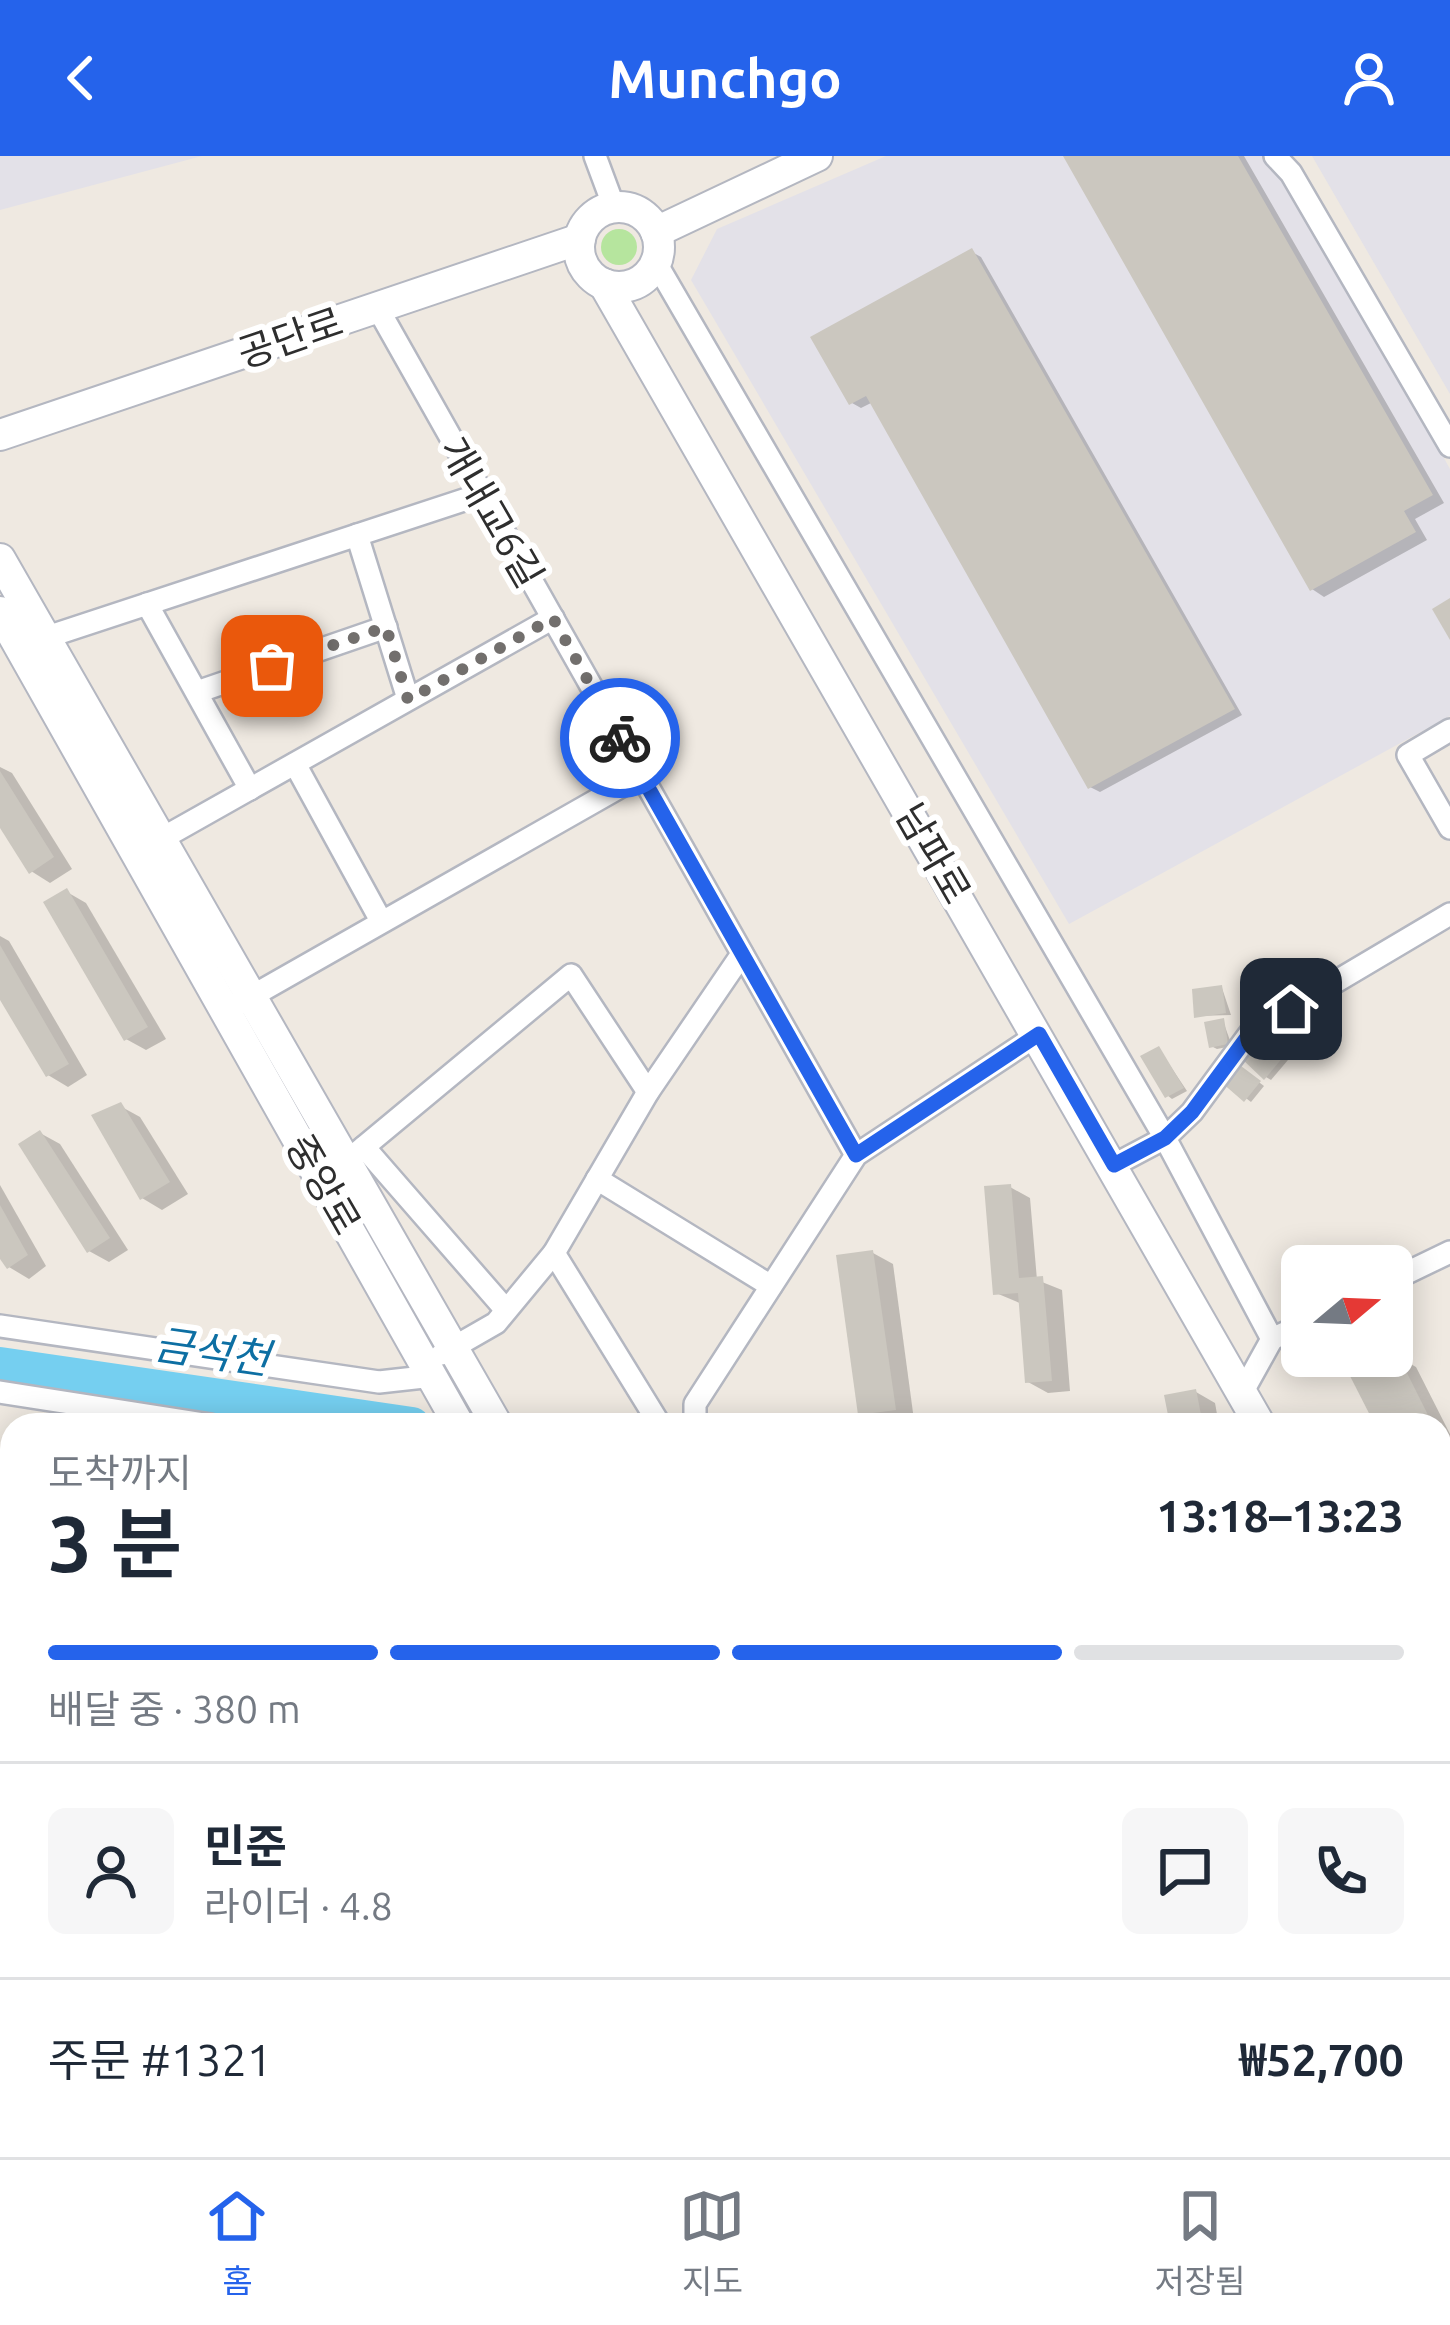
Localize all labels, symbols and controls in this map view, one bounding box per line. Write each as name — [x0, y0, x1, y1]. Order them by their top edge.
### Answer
icon: back — [48, 45, 114, 111]
icon: person — [1336, 45, 1402, 111]
text: Munchgo — [608, 48, 842, 108]
street label: 공단로 — [232, 299, 348, 375]
street label: 개내교6길 — [432, 430, 552, 594]
pin — [221, 615, 323, 717]
icon: bag — [239, 633, 305, 699]
courier — [560, 678, 680, 798]
icon: bike — [587, 705, 653, 771]
street label: 남파로 — [888, 796, 980, 910]
pin — [1240, 958, 1342, 1060]
icon: home — [1258, 976, 1324, 1042]
street label: 중앙로 — [278, 1127, 370, 1241]
north arrow — [1281, 1245, 1413, 1377]
map controls — [1281, 1245, 1413, 1377]
water label: 금석천 — [151, 1320, 277, 1383]
text: 도착까지 — [48, 1451, 192, 1494]
text: 13:18–13:23 — [1156, 1490, 1404, 1541]
text: 3 분 — [48, 1499, 182, 1587]
text: 배달 중 · 380 m — [48, 1687, 301, 1730]
button: person — [48, 1808, 174, 1934]
button: chat — [1122, 1808, 1248, 1934]
button: phone — [1278, 1808, 1404, 1934]
text: 민준 — [204, 1820, 287, 1871]
text: 라이더 · 4.8 — [204, 1884, 393, 1927]
text: 주문 #1321 — [48, 2034, 272, 2085]
text: ₩52,700 — [1239, 2034, 1404, 2085]
tab: 홈 — [204, 2183, 270, 2303]
tab: 지도 — [679, 2183, 745, 2303]
tab: 저장됨 — [1154, 2183, 1246, 2303]

